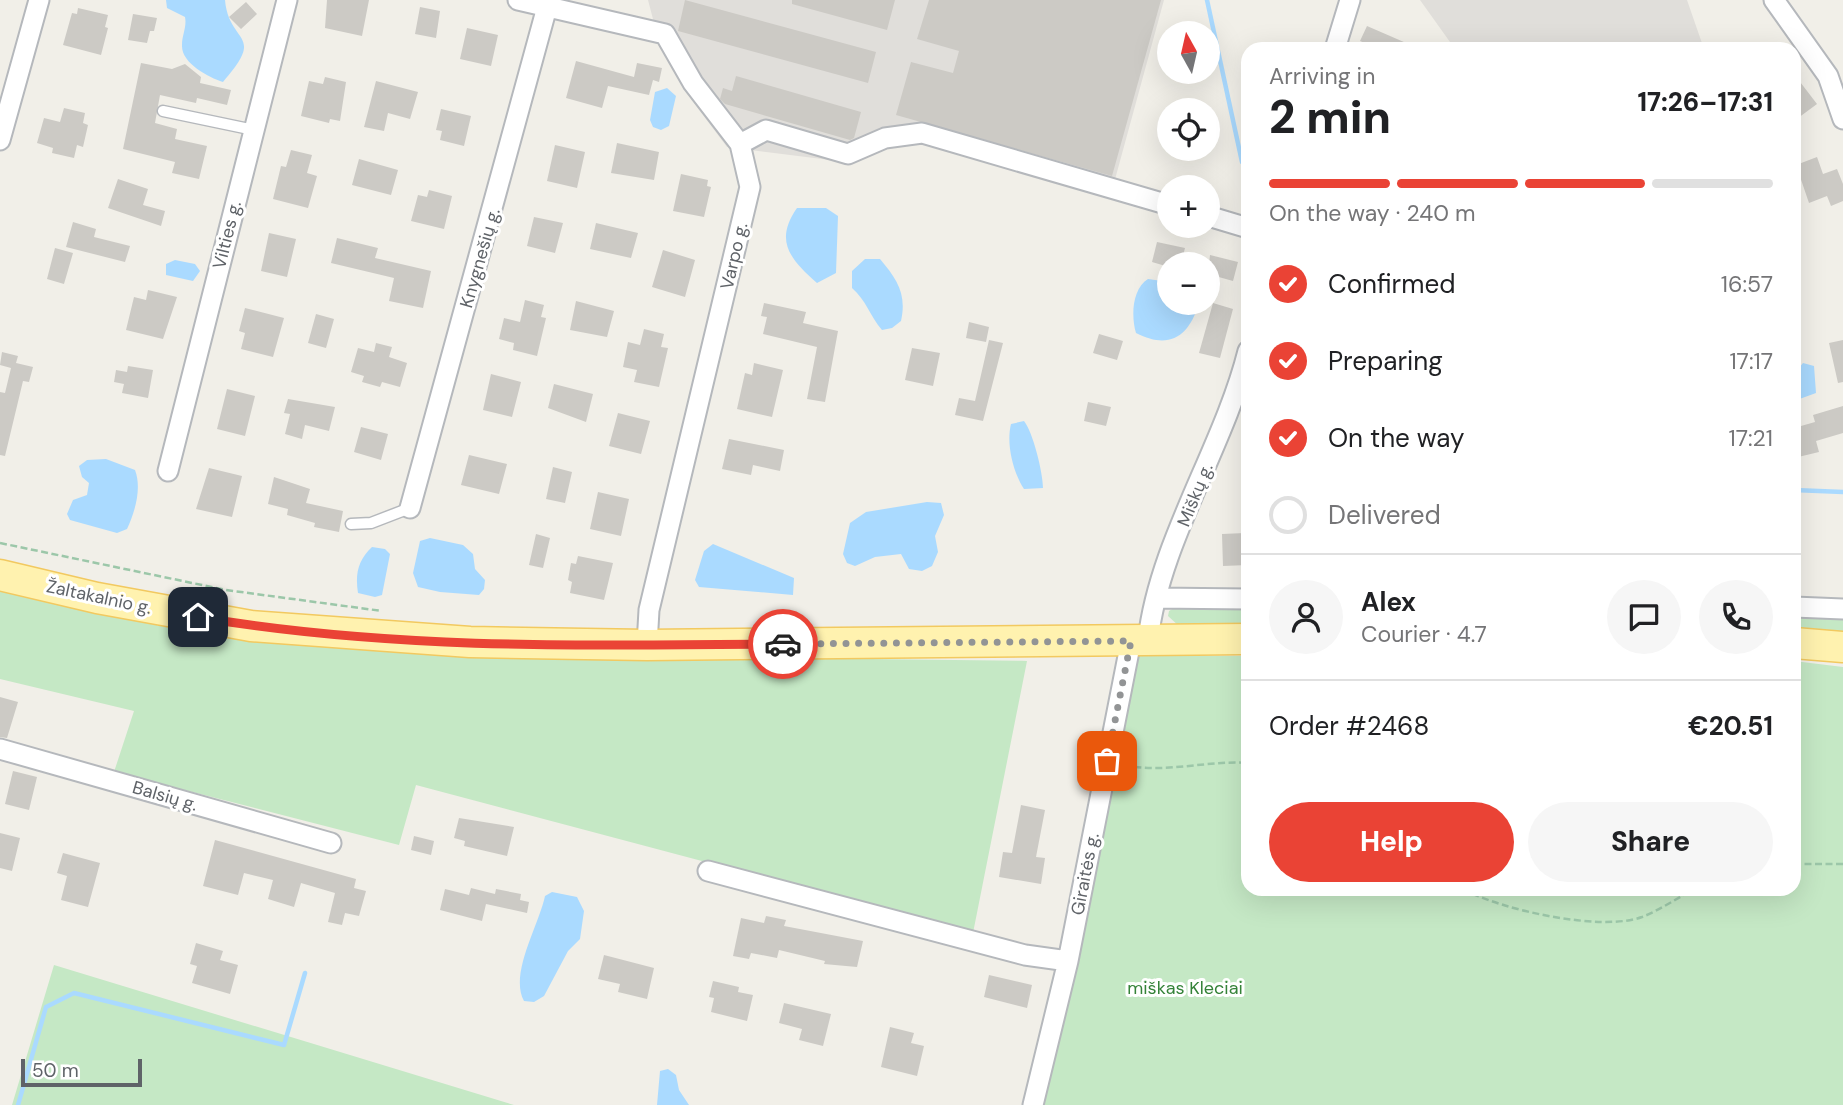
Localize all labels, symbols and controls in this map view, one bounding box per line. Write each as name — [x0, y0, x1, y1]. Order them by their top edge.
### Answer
north arrow — [1157, 21, 1220, 84]
map controls — [1157, 21, 1220, 315]
text: Arriving in — [1269, 61, 1375, 91]
text: 17:26–17:31 — [1638, 85, 1773, 119]
text: 2 min — [1269, 87, 1391, 147]
button: locate — [1157, 98, 1220, 161]
button: + — [1157, 175, 1220, 238]
street label: Vilties g. — [207, 198, 247, 272]
text: On the way · 240 m — [1269, 198, 1476, 228]
street label: Knygnešių g. — [454, 205, 506, 311]
street label: Varpo g. — [715, 220, 753, 292]
button: − — [1157, 252, 1220, 315]
icon: check — [1269, 265, 1307, 303]
text: Confirmed — [1328, 267, 1455, 301]
text: 16:57 — [1721, 269, 1773, 299]
icon: check — [1269, 342, 1307, 380]
text: Preparing — [1328, 344, 1443, 378]
text: 17:17 — [1729, 346, 1773, 376]
icon: check — [1269, 419, 1307, 457]
text: On the way — [1328, 421, 1464, 455]
text: 17:21 — [1728, 423, 1773, 453]
street label: Miškų g. — [1171, 460, 1219, 530]
text: Delivered — [1328, 498, 1441, 532]
street label: Žaltakalnio g. — [44, 574, 154, 620]
button: person — [1269, 580, 1343, 654]
button: chat — [1607, 580, 1681, 654]
button: phone — [1699, 580, 1773, 654]
text: Alex — [1361, 585, 1416, 619]
pin — [168, 587, 228, 647]
icon: home — [179, 598, 217, 636]
courier — [748, 609, 818, 679]
text: Courier · 4.7 — [1361, 619, 1487, 649]
icon: car — [764, 625, 802, 663]
text: Order #2468 — [1269, 709, 1429, 743]
text: €20.51 — [1688, 709, 1773, 743]
pin — [1077, 731, 1137, 791]
icon: bag — [1088, 742, 1126, 780]
street label: Balsių g. — [130, 775, 200, 817]
button: Help — [1269, 802, 1514, 882]
button: Share — [1528, 802, 1773, 882]
street label: Giraitės g. — [1065, 831, 1105, 917]
park label: miškas Kleciai — [1127, 976, 1243, 1000]
scale bar — [21, 1056, 142, 1088]
text: 50 m — [32, 1058, 79, 1083]

